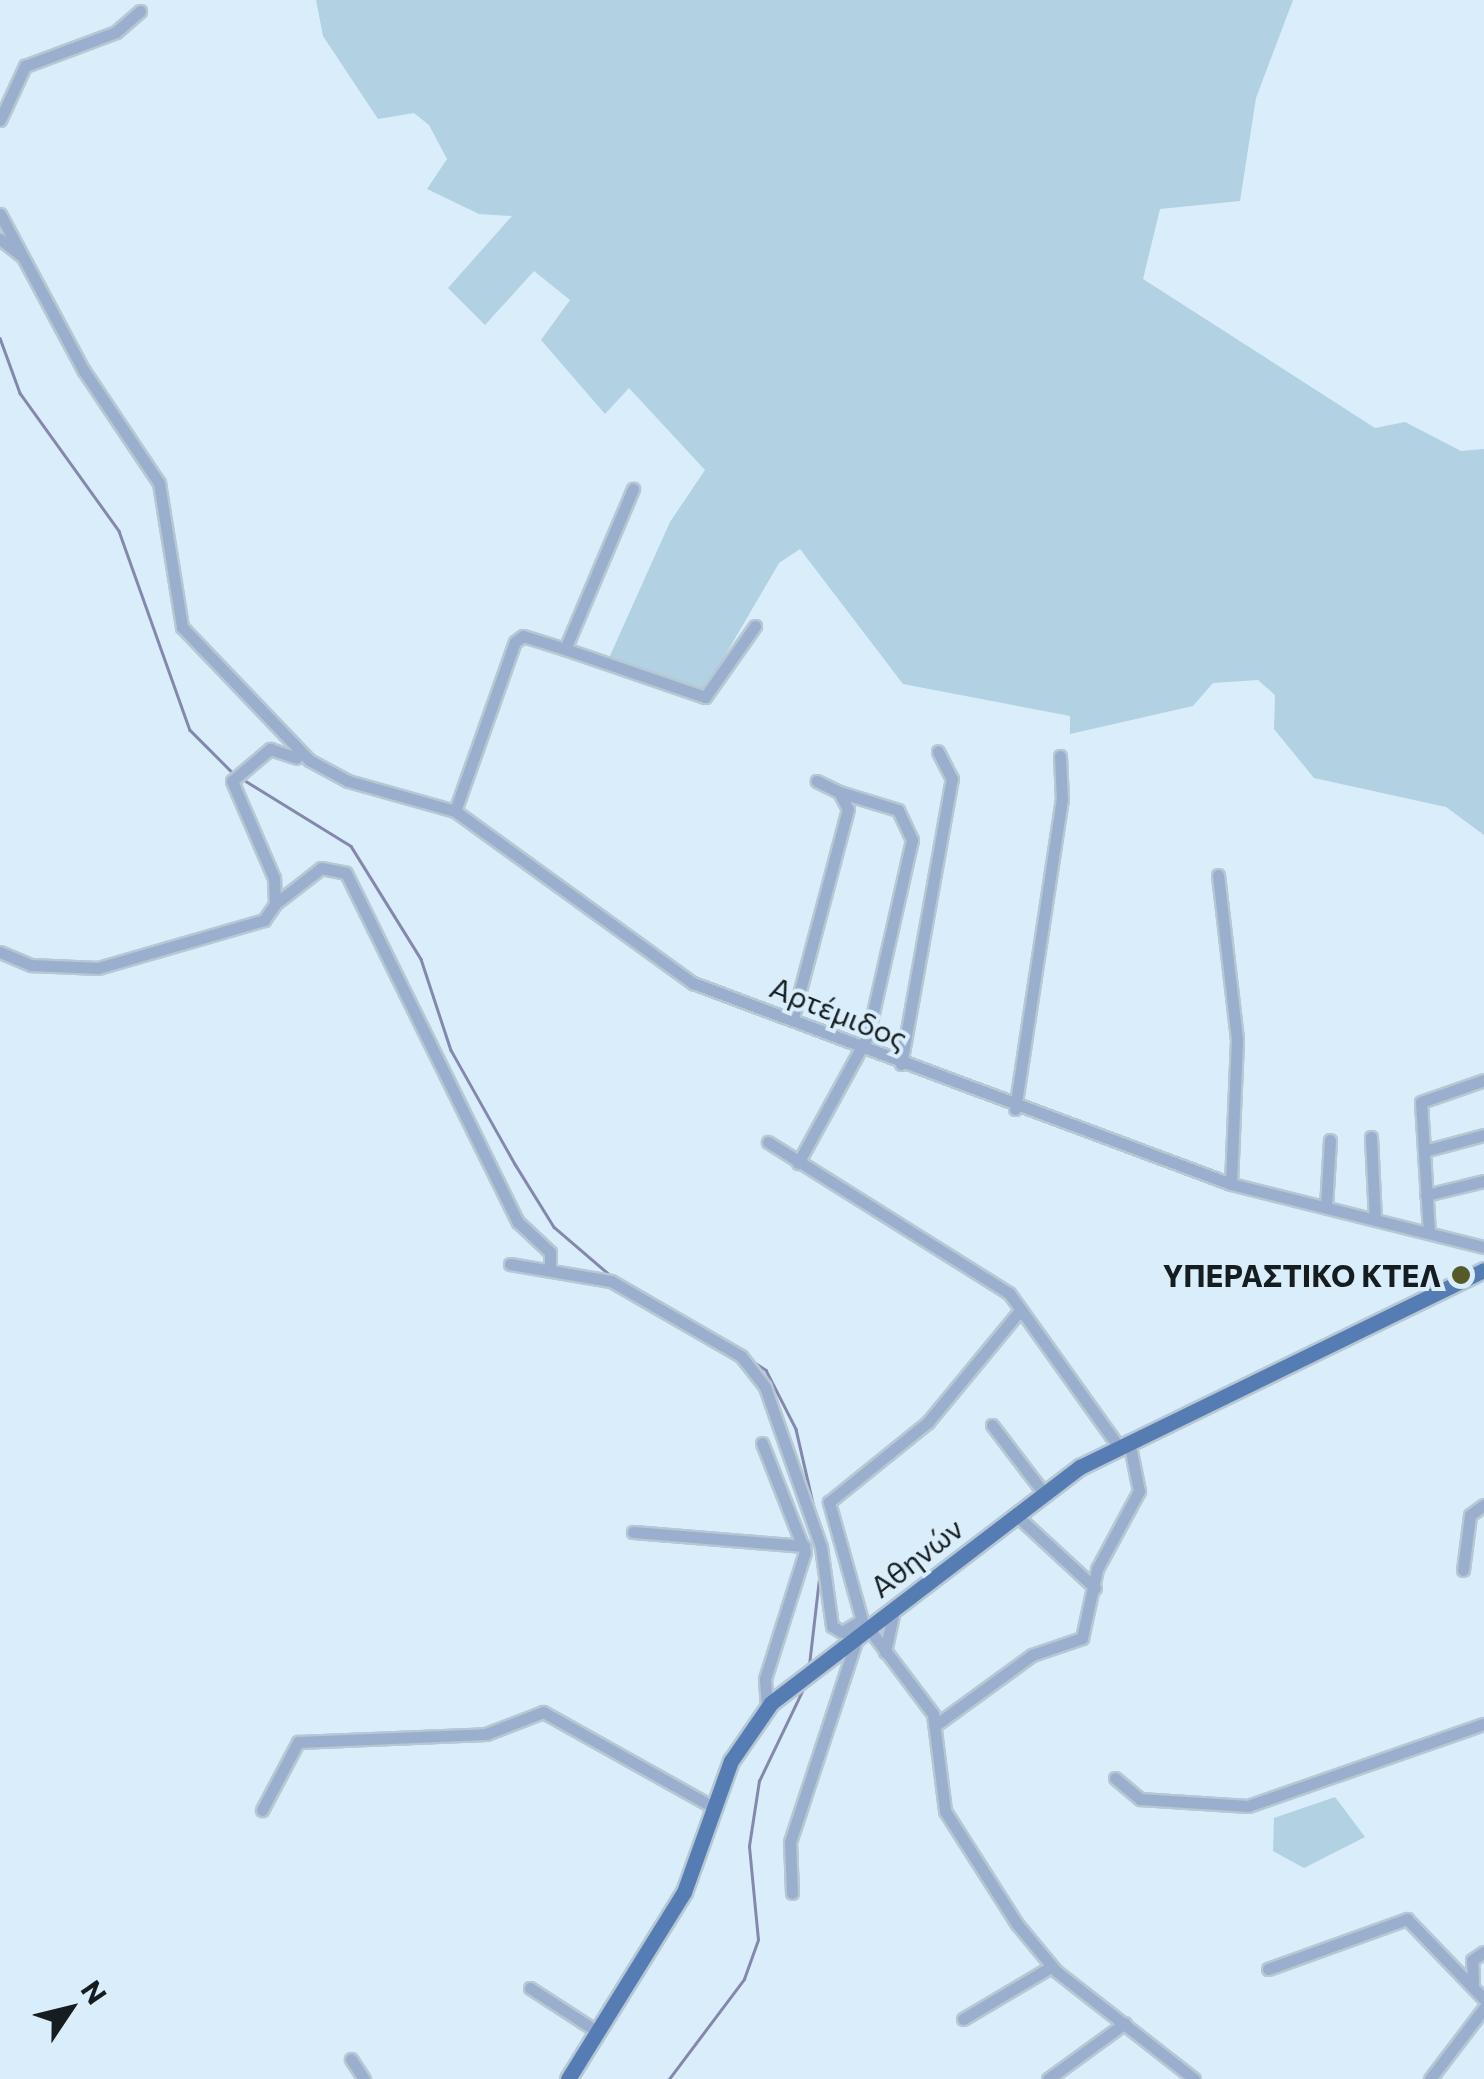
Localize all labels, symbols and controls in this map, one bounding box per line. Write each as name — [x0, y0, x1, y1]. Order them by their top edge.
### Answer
street label: Αρτέμιδος — [765, 968, 913, 1056]
place label: ΥΠΕΡΑΣΤΙΚΟ ΚΤΕΛ — [1163, 1257, 1441, 1293]
marker: ΥΠΕΡΑΣΤΙΚΟ ΚΤΕΛ — [1450, 1264, 1472, 1286]
street label: Αθηνών — [862, 1510, 970, 1604]
north arrow — [20, 1959, 120, 2059]
text: N — [75, 1973, 115, 2010]

